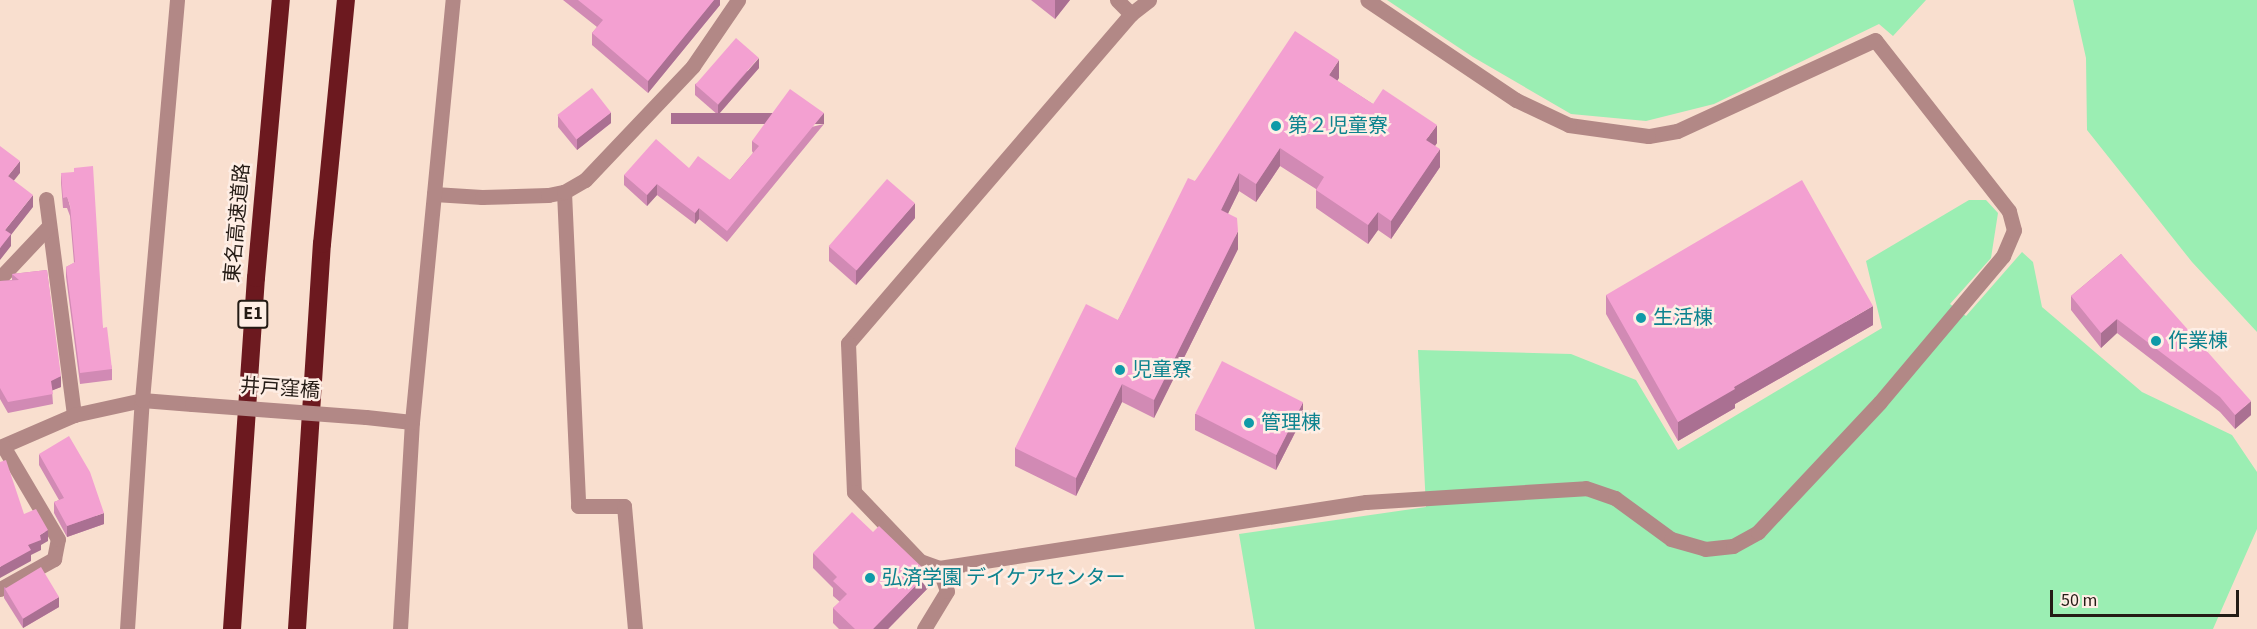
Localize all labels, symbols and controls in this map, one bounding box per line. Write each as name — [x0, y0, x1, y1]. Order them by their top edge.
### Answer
place label: 第２児童寮 — [1288, 114, 1388, 138]
marker: 第２児童寮 — [1269, 119, 1283, 133]
street label: 東名高速道路 — [221, 162, 255, 284]
road number: E1 — [236, 299, 270, 329]
place label: 生活棟 — [1653, 306, 1713, 330]
marker: 生活棟 — [1634, 311, 1648, 325]
place label: 作業棟 — [2168, 329, 2228, 353]
marker: 作業棟 — [2149, 334, 2163, 348]
place label: 児童寮 — [1132, 358, 1192, 382]
marker: 児童寮 — [1113, 363, 1127, 377]
street label: 井戸窪橋 — [239, 374, 321, 404]
place label: 管理棟 — [1261, 411, 1321, 435]
marker: 管理棟 — [1242, 416, 1256, 430]
place label: 弘済学園 デイケアセンター — [882, 566, 1126, 590]
marker: 弘済学園 デイケアセンター — [863, 571, 877, 585]
scale bar — [2053, 578, 2242, 616]
text: 50 m — [2061, 588, 2097, 613]

